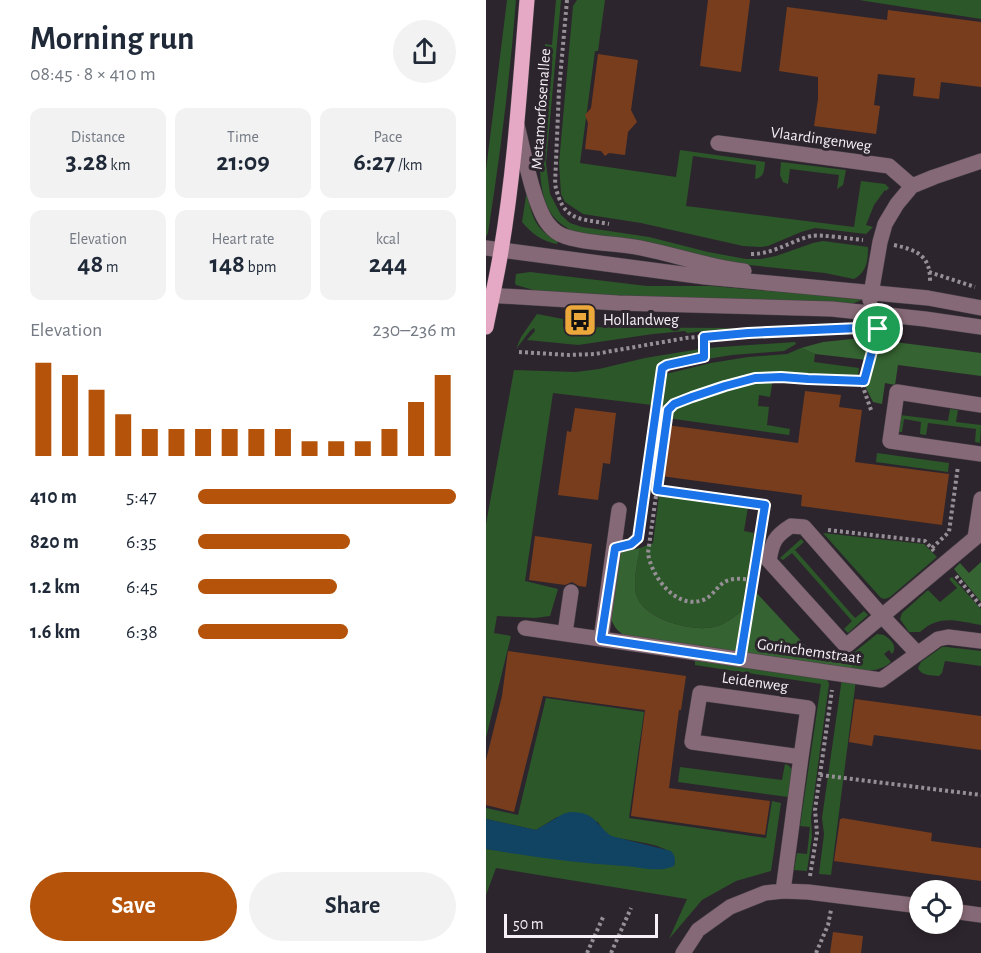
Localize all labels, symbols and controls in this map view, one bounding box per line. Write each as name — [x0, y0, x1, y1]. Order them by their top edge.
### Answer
button: share — [393, 20, 456, 83]
text: Morning run — [30, 23, 194, 56]
street label: Metamorfosenallee — [529, 48, 553, 170]
text: 08:45 · 8 × 410 m — [30, 64, 156, 84]
street label: Vlaardingenweg — [770, 124, 873, 154]
text: Distance — [71, 129, 125, 145]
text: Time — [227, 129, 259, 145]
text: Pace — [374, 129, 402, 145]
text: 3.28 — [66, 149, 108, 175]
text: 21:09 — [216, 149, 270, 175]
text: 6:27 — [353, 149, 395, 175]
text: km — [108, 157, 130, 173]
text: /km — [395, 157, 423, 173]
text: Elevation — [69, 231, 127, 247]
text: Heart rate — [212, 231, 274, 247]
text: kcal — [376, 231, 400, 247]
text: 48 — [77, 251, 103, 277]
text: 148 — [210, 251, 245, 277]
text: 244 — [369, 251, 407, 277]
text: m — [103, 259, 119, 275]
text: bpm — [245, 259, 276, 275]
bus stop icon: Hollandweg — [562, 302, 598, 338]
pin — [852, 303, 903, 354]
place label: Hollandweg — [603, 312, 679, 328]
icon: arrive — [861, 312, 894, 345]
text: Elevation — [30, 320, 102, 340]
text: 230–236 m — [373, 320, 456, 340]
text: 410 m — [30, 487, 77, 507]
text: 5:47 — [126, 487, 157, 507]
text: 820 m — [30, 532, 79, 552]
text: 6:35 — [126, 532, 157, 552]
text: 1.2 km — [30, 577, 80, 597]
text: 6:45 — [126, 577, 158, 597]
text: 1.6 km — [30, 622, 81, 642]
text: 6:38 — [126, 622, 158, 642]
street label: Gorinchemstraat — [756, 636, 862, 666]
street label: Leidenweg — [721, 669, 789, 695]
button: Save — [30, 872, 237, 941]
button: Share — [249, 872, 456, 941]
map controls — [909, 880, 963, 934]
button: locate — [909, 880, 963, 934]
scale bar — [504, 911, 658, 938]
text: 50 m — [513, 916, 544, 932]

